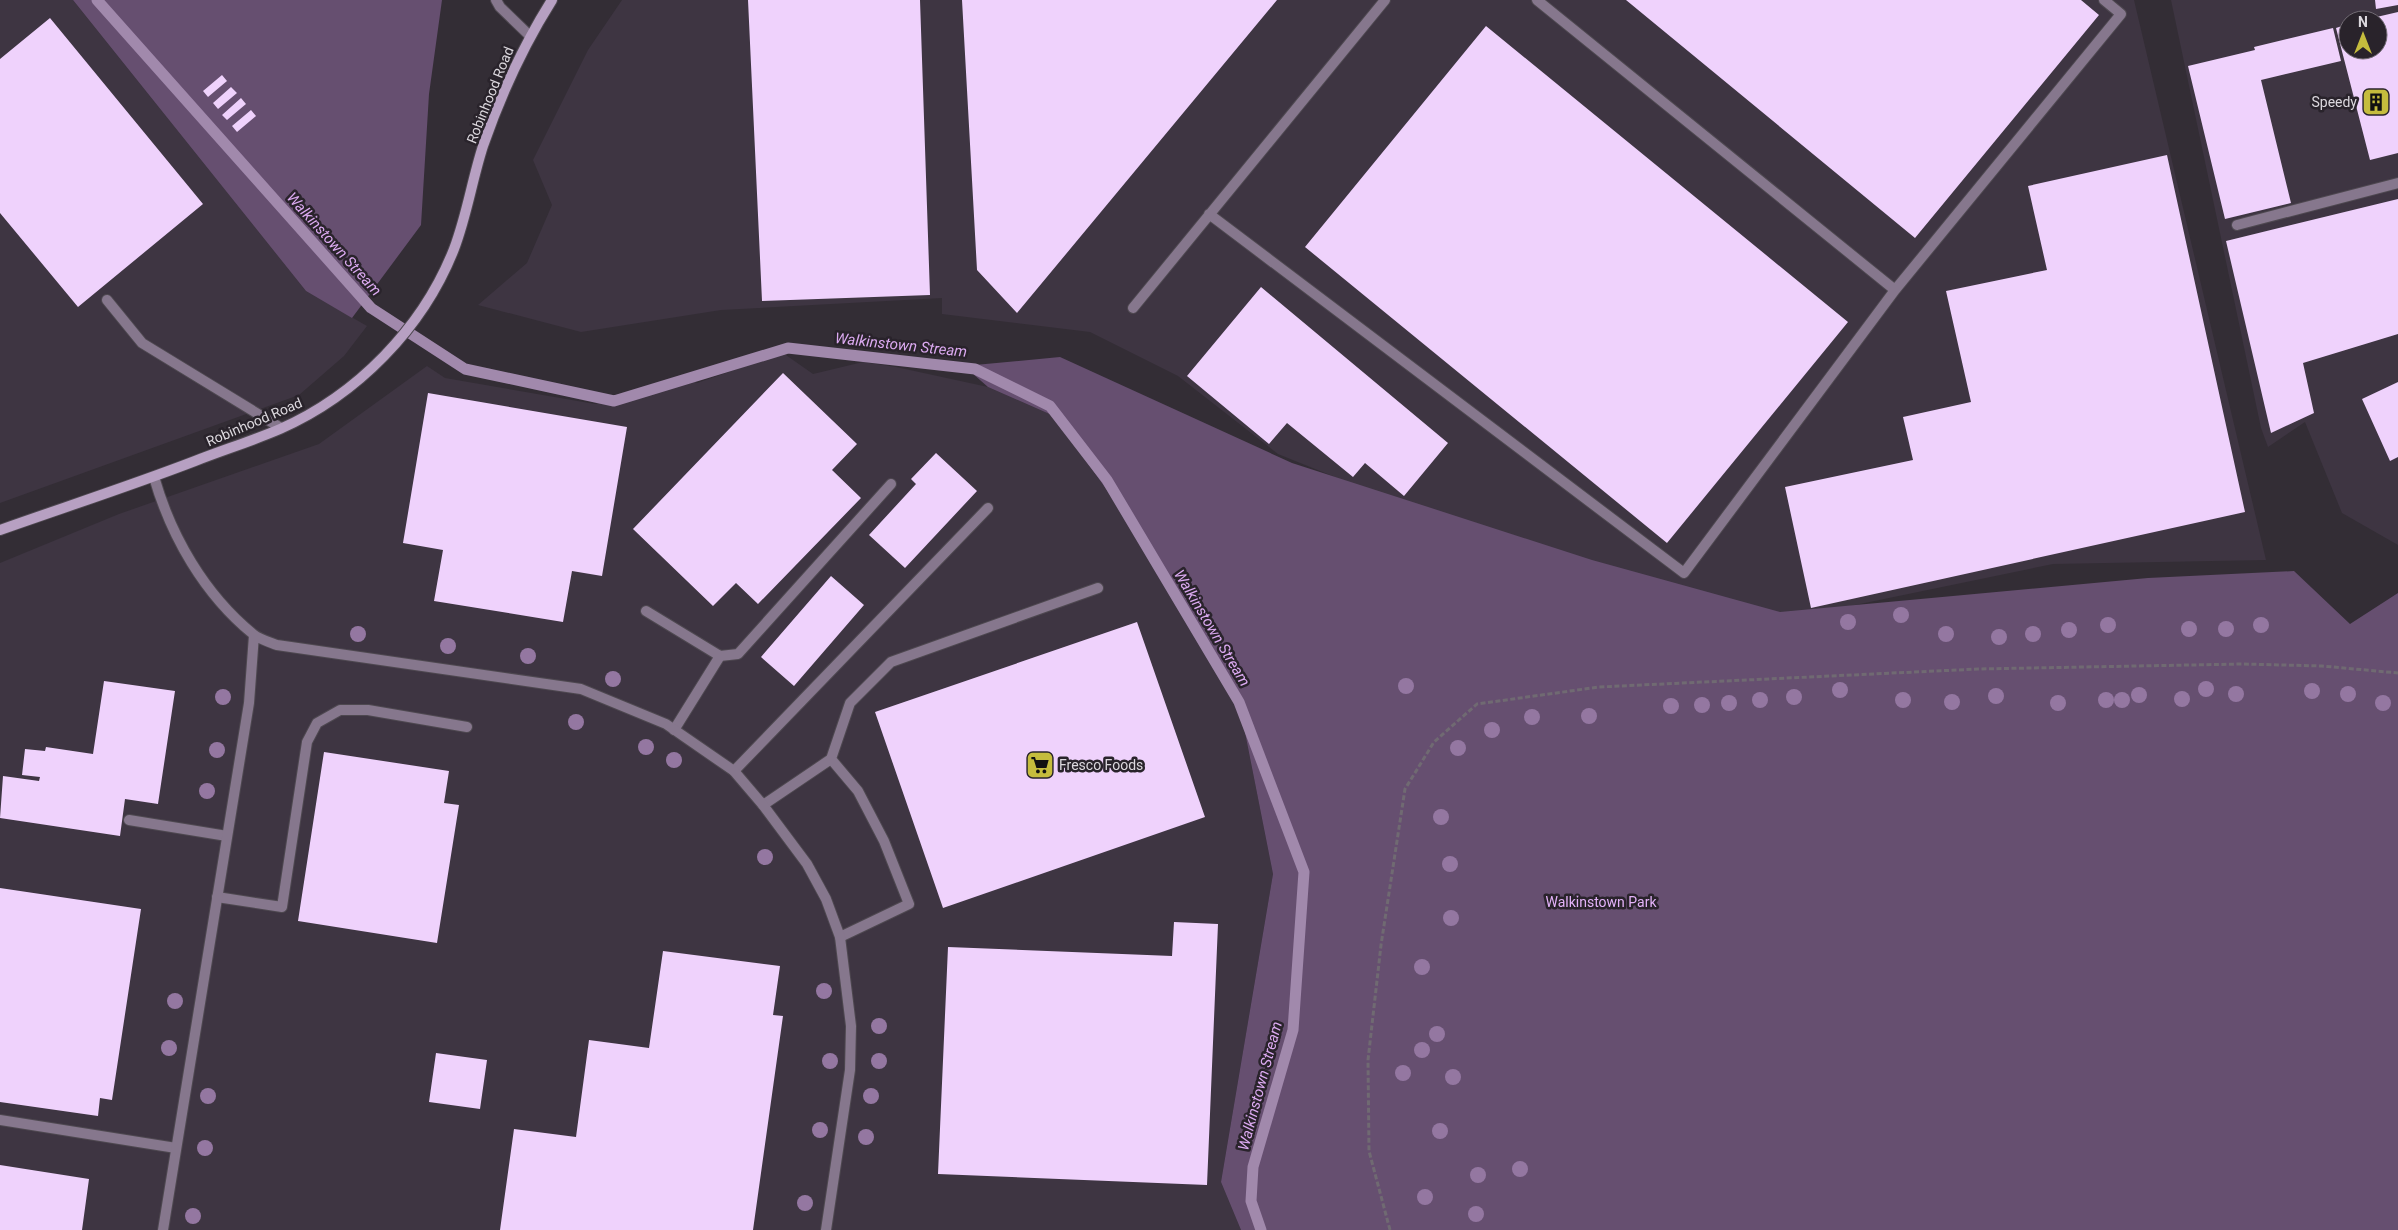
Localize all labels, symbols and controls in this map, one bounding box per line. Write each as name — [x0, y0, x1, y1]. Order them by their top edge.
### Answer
north arrow — [2338, 10, 2388, 60]
text: N — [2358, 14, 2368, 30]
street label: Robinhood Road — [463, 44, 517, 146]
building icon: Speedy — [2361, 87, 2391, 117]
place label: Speedy — [2311, 94, 2357, 110]
water label: Walkinstown Stream — [283, 189, 385, 299]
water label: Walkinstown Stream — [834, 329, 968, 361]
street label: Robinhood Road — [204, 395, 304, 449]
water label: Walkinstown Stream — [1170, 566, 1254, 690]
supermarket icon: Fresco Foods — [1025, 750, 1055, 780]
place label: Fresco Foods — [1059, 757, 1143, 773]
park label: Walkinstown Park — [1545, 894, 1657, 910]
water label: Walkinstown Stream — [1234, 1020, 1286, 1152]

